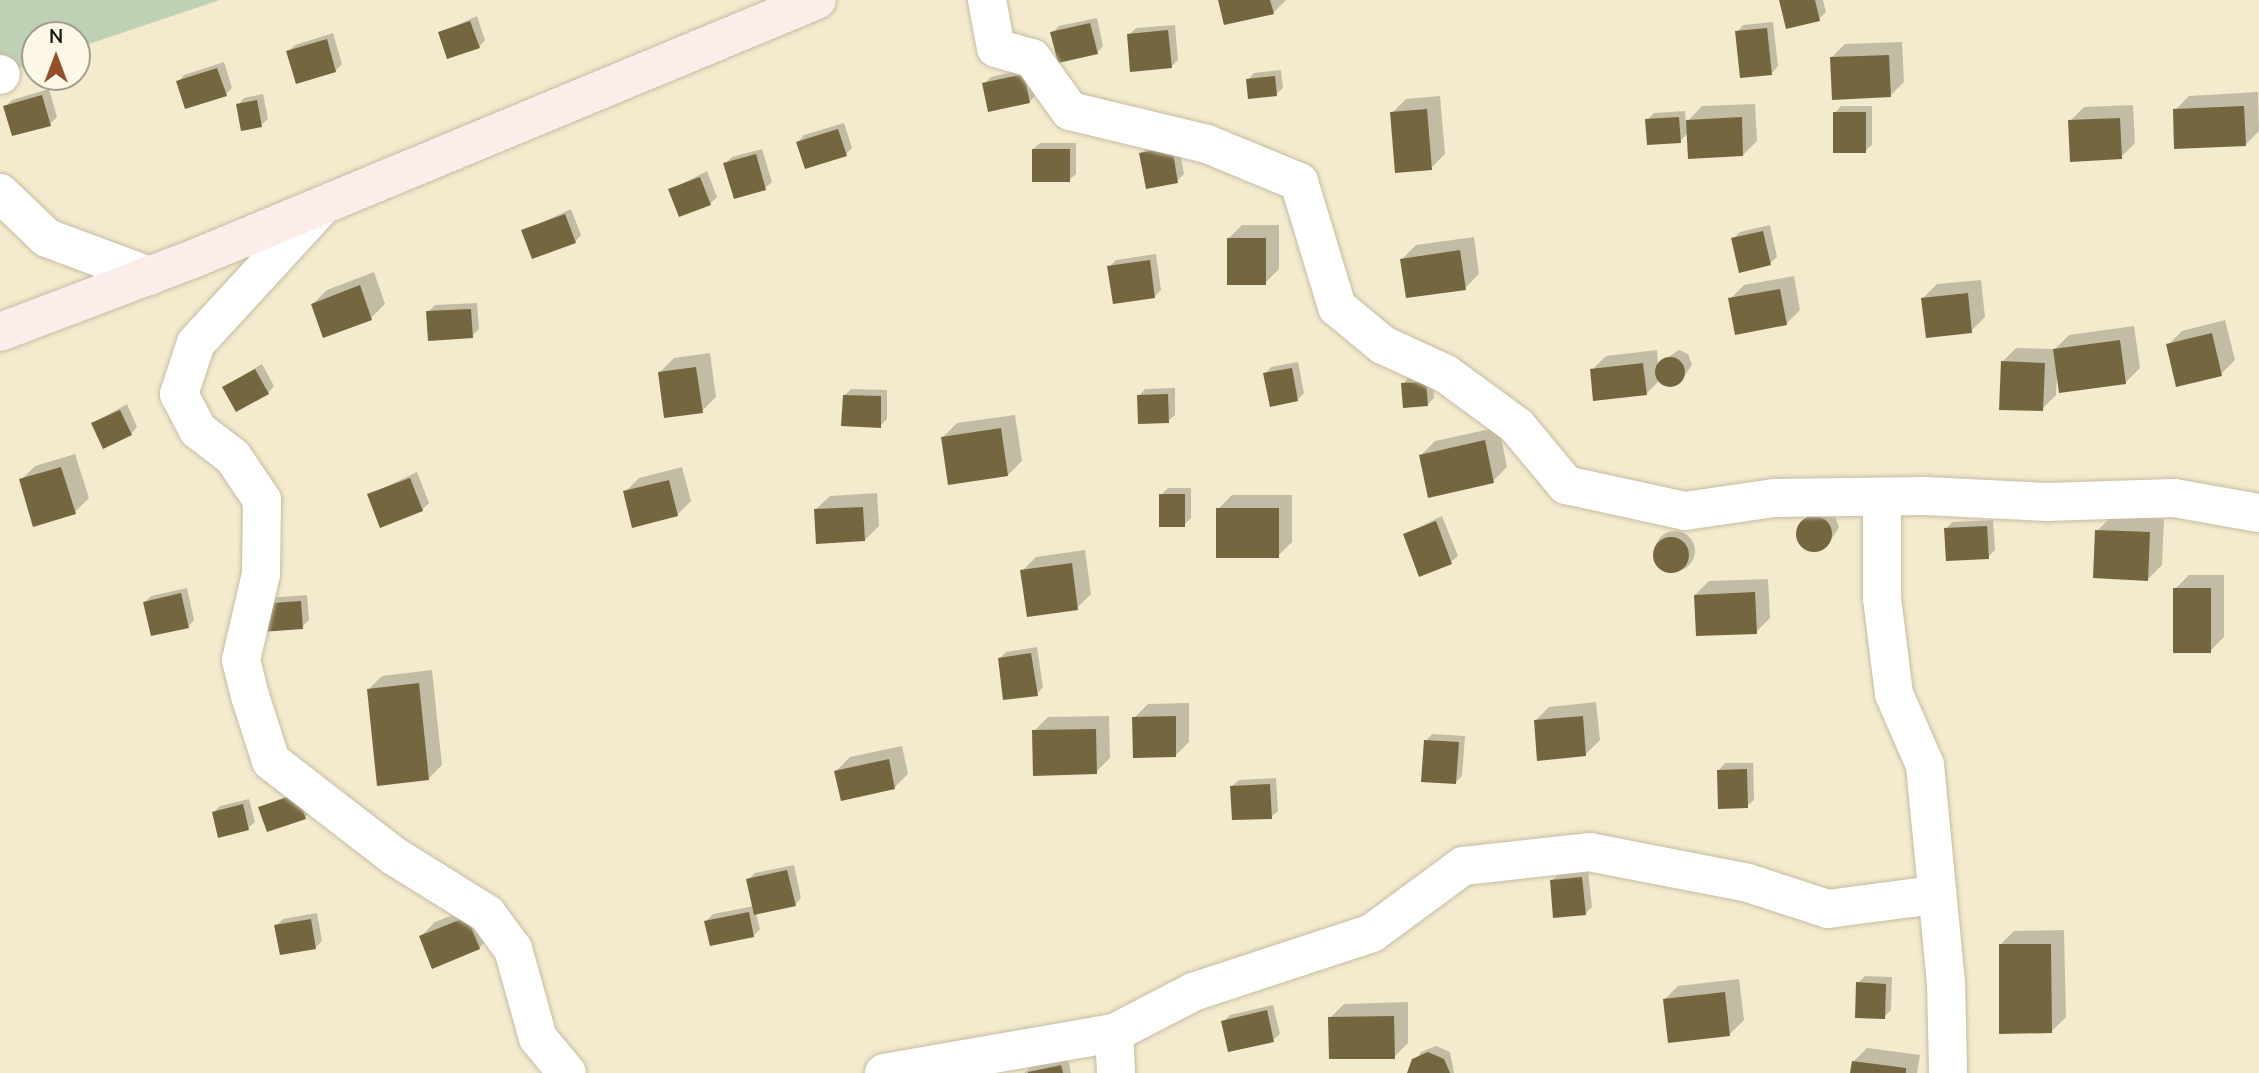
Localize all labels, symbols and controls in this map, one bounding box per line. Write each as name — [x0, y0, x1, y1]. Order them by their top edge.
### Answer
north arrow — [21, 21, 91, 91]
text: N — [49, 24, 63, 50]

